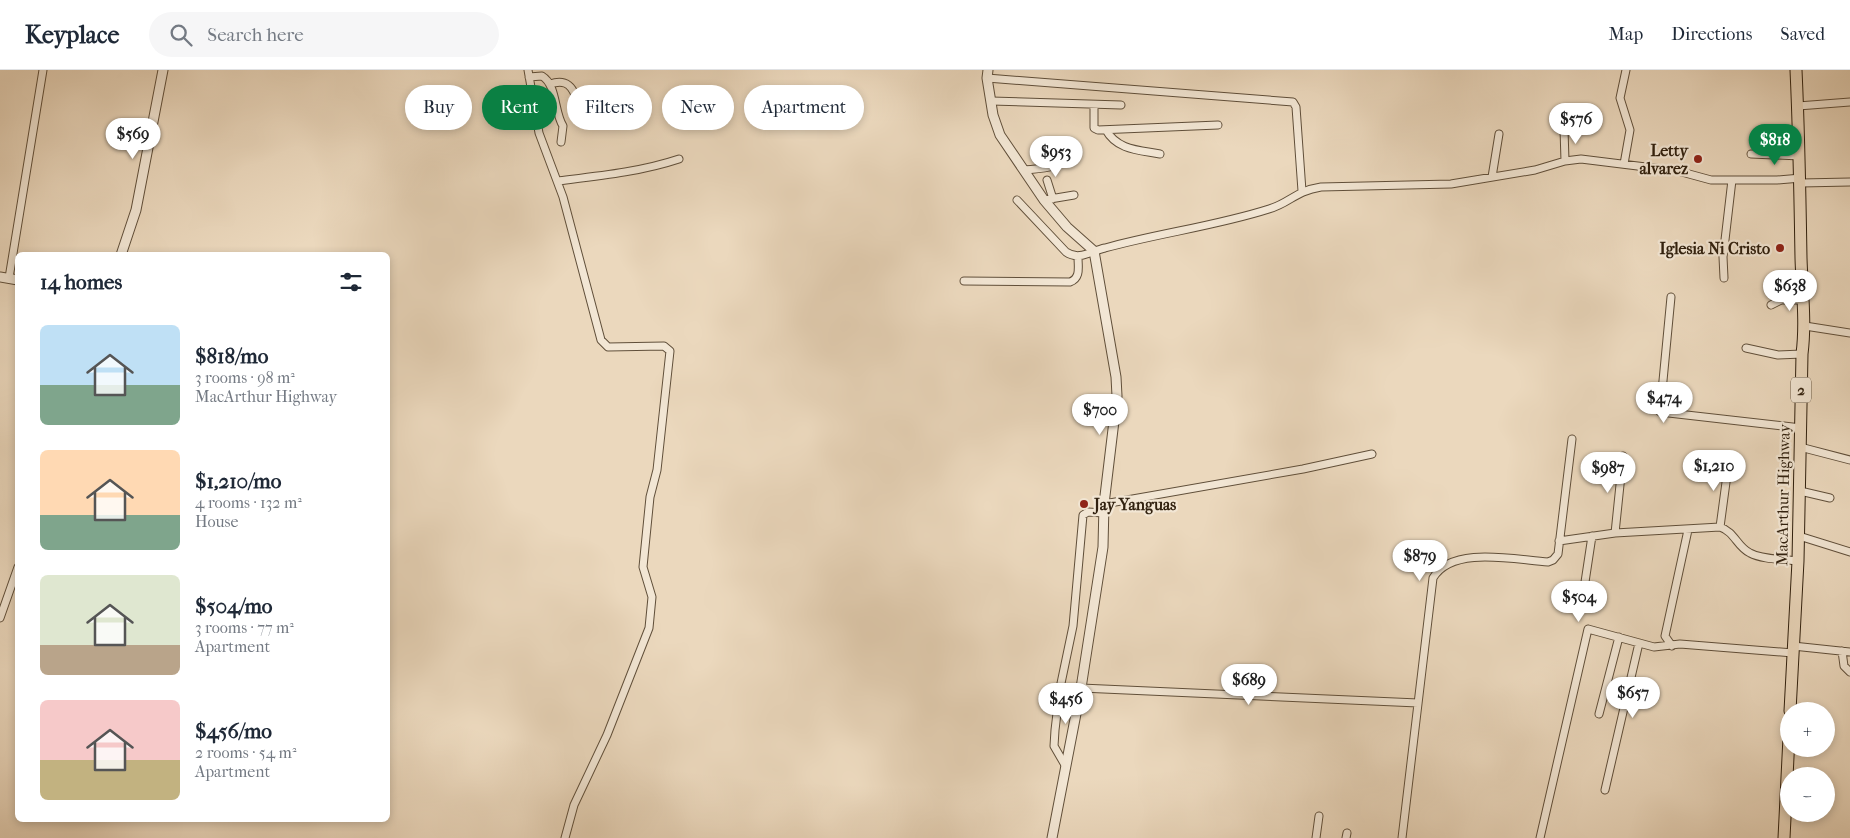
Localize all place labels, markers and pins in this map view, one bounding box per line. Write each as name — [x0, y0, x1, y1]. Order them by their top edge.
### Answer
pin: $576 — [1546, 102, 1606, 145]
pin: $569 — [103, 118, 163, 160]
pin: $818 — [1745, 124, 1805, 166]
pin: $953 — [1026, 136, 1086, 178]
place label: Letty alvarez — [1639, 141, 1689, 178]
marker: Letty alvarez — [1692, 153, 1704, 165]
place label: Iglesia Ni Cristo — [1660, 239, 1770, 259]
marker: Iglesia Ni Cristo — [1774, 242, 1786, 254]
pin: $638 — [1760, 270, 1820, 312]
pin: $474 — [1634, 382, 1694, 424]
pin: $700 — [1070, 394, 1130, 436]
pin: $1,210 — [1673, 450, 1755, 492]
pin: $987 — [1578, 452, 1638, 494]
place label: Jay Yanguas — [1092, 495, 1176, 515]
marker: Jay Yanguas — [1078, 498, 1090, 510]
pin: $879 — [1390, 540, 1450, 582]
pin: $504 — [1549, 580, 1609, 623]
pin: $689 — [1219, 664, 1279, 706]
pin: $657 — [1603, 676, 1663, 719]
pin: $456 — [1036, 682, 1096, 725]

